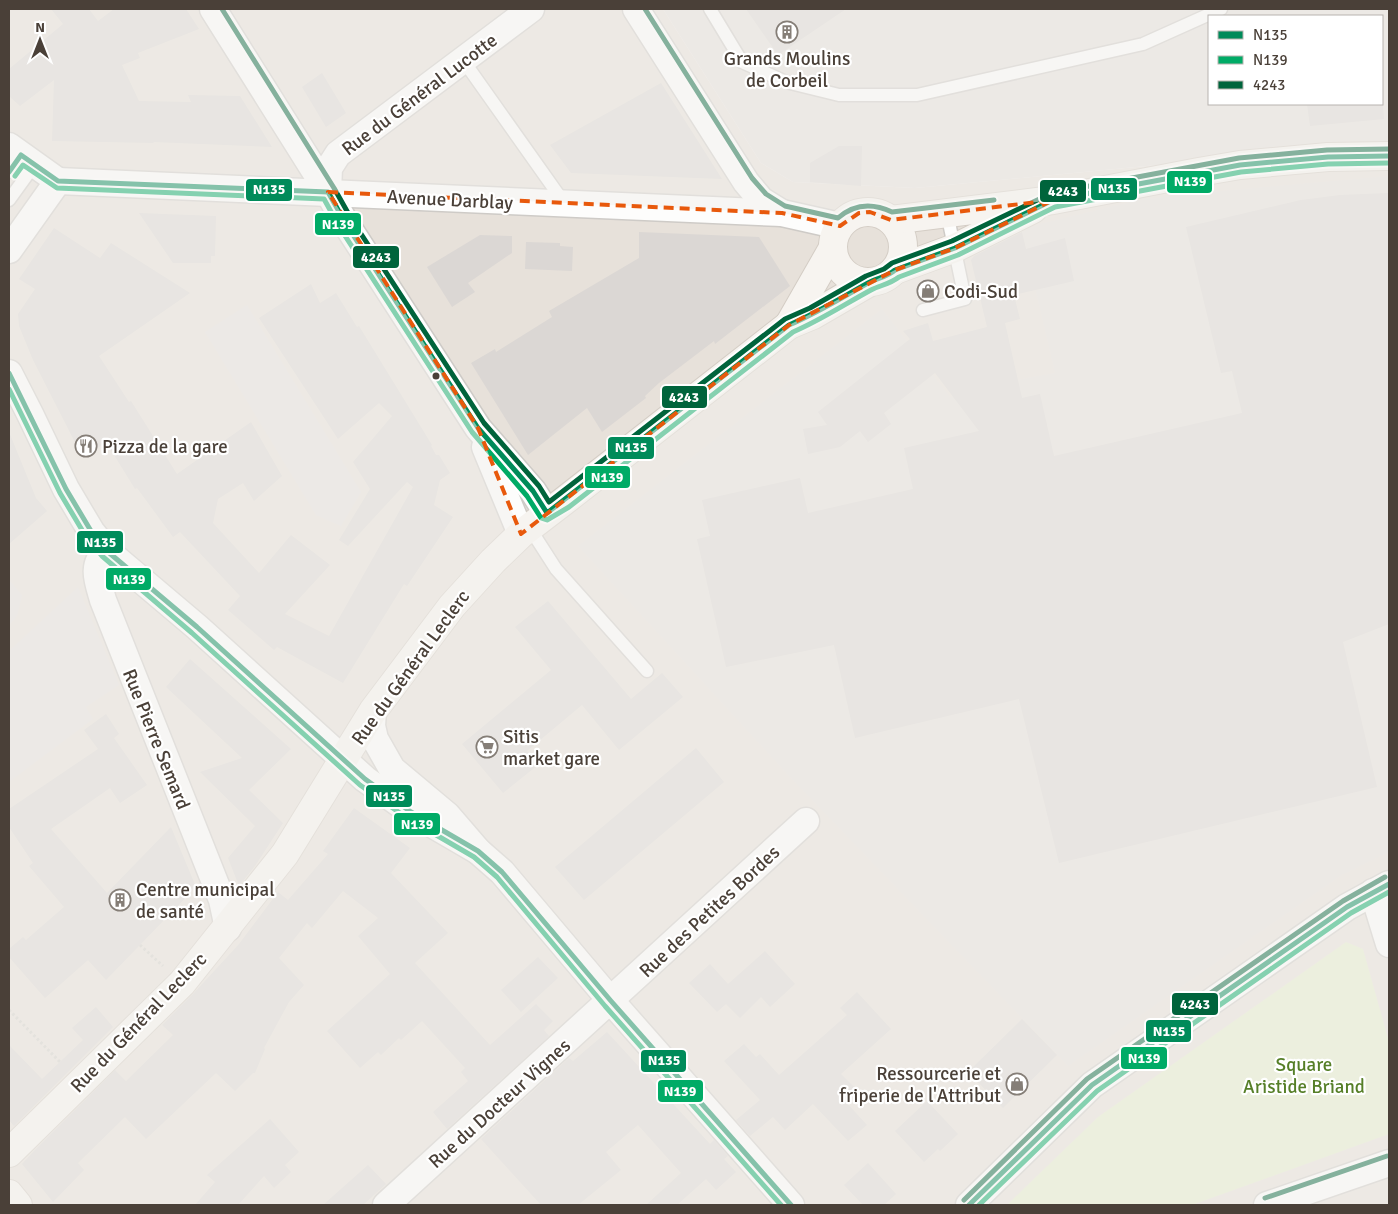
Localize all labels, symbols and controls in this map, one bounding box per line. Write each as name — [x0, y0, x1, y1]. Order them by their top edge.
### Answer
north arrow — [15, 15, 65, 65]
legend — [1208, 15, 1383, 105]
text: N — [35, 19, 45, 36]
building icon: Grands Moulins de Corbeil — [775, 20, 799, 44]
text: N135 — [1253, 26, 1288, 44]
street label: Rue du Général Lucotte — [337, 28, 502, 161]
place label: Grands Moulins de Corbeil — [724, 47, 850, 93]
text: N139 — [1253, 51, 1288, 69]
text: 4243 — [1253, 76, 1285, 94]
line badge: N139 — [1166, 170, 1213, 194]
text: N139 — [1174, 173, 1207, 190]
line badge: N135 — [1090, 177, 1138, 201]
line badge: N135 — [245, 178, 293, 202]
line badge: 4243 — [1039, 179, 1087, 203]
text: N135 — [1098, 180, 1130, 197]
text: N135 — [253, 181, 285, 198]
text: 4243 — [1048, 183, 1078, 200]
street label: Avenue Darblay — [386, 185, 514, 215]
line badge: N139 — [314, 212, 362, 236]
text: N139 — [322, 216, 355, 233]
line badge: 4243 — [352, 245, 400, 269]
text: 4243 — [361, 249, 391, 266]
shop icon: Codi-Sud — [916, 279, 940, 303]
place label: Codi-Sud — [944, 280, 1018, 304]
unlabelled marker — [431, 371, 441, 381]
line badge: 4243 — [661, 385, 708, 409]
text: 4243 — [669, 389, 699, 406]
restaurant icon: Pizza de la gare — [74, 434, 98, 458]
place label: Pizza de la gare — [102, 435, 228, 459]
line badge: N135 — [607, 436, 655, 460]
text: N135 — [615, 439, 647, 456]
line badge: N139 — [584, 465, 631, 489]
text: N139 — [591, 469, 624, 486]
line badge: N135 — [76, 530, 124, 554]
text: N135 — [84, 534, 116, 551]
line badge: N139 — [105, 567, 152, 591]
text: N139 — [113, 571, 146, 588]
street label: Rue du Général Leclerc — [346, 585, 475, 750]
street label: Rue Pierre Semard — [117, 666, 195, 813]
place label: Sitis market gare — [503, 725, 600, 771]
supermarket icon: Sitis market gare — [475, 735, 499, 759]
line badge: N135 — [365, 784, 413, 808]
text: N135 — [373, 788, 405, 805]
line badge: N139 — [393, 812, 441, 836]
text: N139 — [401, 816, 434, 833]
street label: Rue des Petites Bordes — [634, 840, 785, 983]
place label: Centre municipal de santé — [136, 878, 275, 924]
building icon: Centre municipal de santé — [108, 888, 132, 912]
street label: Rue du Général Leclerc — [66, 947, 212, 1098]
line badge: 4243 — [1171, 992, 1219, 1016]
text: 4243 — [1180, 996, 1210, 1013]
line badge: N135 — [1145, 1019, 1192, 1043]
text: N135 — [1153, 1023, 1185, 1040]
street label: Rue du Docteur Vignes — [424, 1034, 576, 1174]
line badge: N139 — [1120, 1046, 1168, 1070]
line badge: N135 — [640, 1049, 687, 1073]
text: N139 — [1128, 1050, 1161, 1067]
text: N135 — [648, 1052, 680, 1069]
park label: Square Aristide Briand — [1243, 1053, 1365, 1099]
place label: Ressourcerie et friperie de l'Attribut — [839, 1062, 1001, 1108]
shop icon: Ressourcerie et friperie de l'Attribut — [1005, 1072, 1029, 1096]
line badge: N139 — [657, 1079, 704, 1103]
text: N139 — [664, 1083, 697, 1100]

